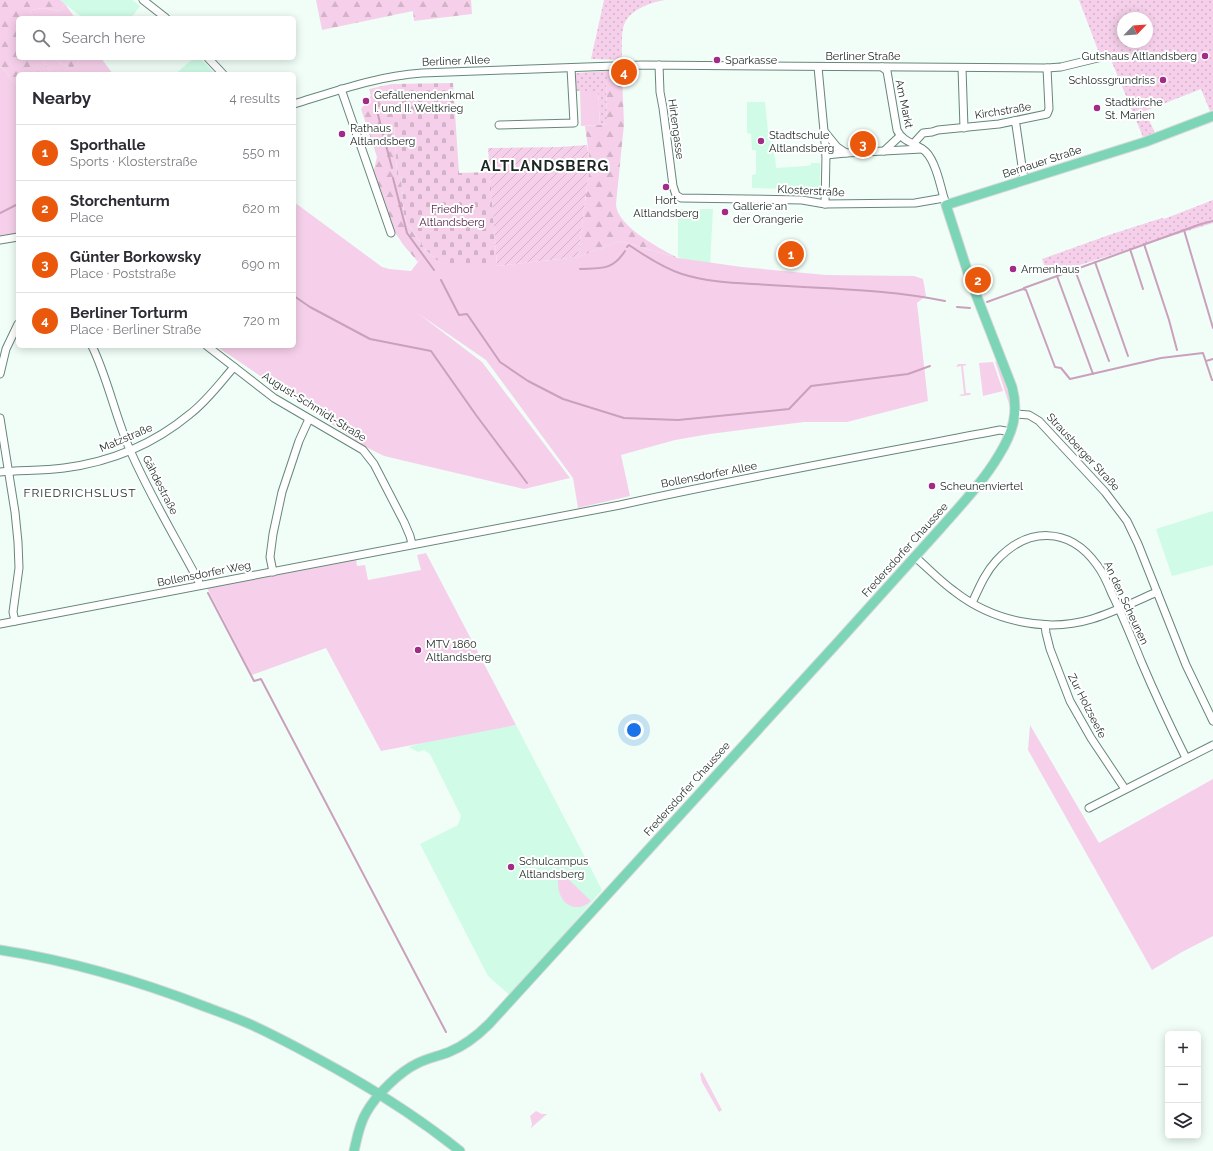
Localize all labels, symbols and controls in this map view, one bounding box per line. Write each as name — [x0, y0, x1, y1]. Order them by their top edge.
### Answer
north arrow — [1117, 12, 1153, 48]
search box — [16, 16, 296, 60]
icon: search — [30, 27, 52, 49]
text: Search here — [62, 29, 145, 47]
street label: Berliner Straße — [826, 50, 901, 63]
place label: Gutshaus Altlandsberg — [1081, 50, 1197, 63]
marker: Gutshaus Altlandsberg — [1200, 51, 1210, 61]
street label: Berliner Allee — [422, 53, 491, 69]
place label: Sparkasse — [725, 54, 778, 67]
marker: Sparkasse — [712, 55, 722, 65]
pin: 4 — [611, 57, 637, 87]
place label: Schlossgrundriss — [1068, 74, 1155, 87]
marker: Schlossgrundriss — [1158, 75, 1168, 85]
street label: Am Markt — [893, 79, 916, 130]
text: Nearby — [32, 88, 91, 108]
place label: Gefallenendenkmal I. und II. Weltkrieg — [374, 89, 474, 115]
text: 4 results — [229, 91, 280, 106]
marker: Gefallenendenkmal I. und II. Weltkrieg — [361, 96, 371, 106]
place label: Stadtkirche St. Marien — [1105, 96, 1163, 122]
street label: Hirtengasse — [665, 98, 687, 160]
street label: Kirchstraße — [974, 100, 1033, 122]
marker: Stadtkirche St. Marien — [1092, 103, 1102, 113]
place label: Rathaus Altlandsberg — [350, 122, 415, 148]
marker: Rathaus Altlandsberg — [337, 129, 347, 139]
place label: Stadtschule Altlandsberg — [769, 129, 834, 155]
pin: 3 — [850, 129, 876, 159]
text: Sporthalle — [70, 136, 145, 154]
marker: Stadtschule Altlandsberg — [756, 136, 766, 146]
street label: Bernauer Straße — [1001, 143, 1084, 181]
text: 1 — [42, 145, 48, 160]
text: 550 m — [243, 145, 280, 160]
text: Sports · Klosterstraße — [70, 154, 197, 169]
district label: ALTLANDSBERG — [481, 157, 609, 175]
marker: Hort Altlandsberg — [661, 182, 671, 192]
street label: Klosterstraße — [777, 183, 845, 199]
text: Storchenturm — [70, 192, 170, 210]
place label: Hort Altlandsberg — [633, 194, 699, 220]
place label: Gallerie an der Orangerie — [733, 200, 804, 226]
text: 2 — [41, 201, 49, 216]
text: 620 m — [242, 201, 280, 216]
park label: Friedhof Altlandsberg — [419, 203, 485, 229]
marker: Gallerie an der Orangerie — [720, 207, 730, 217]
text: Place — [70, 210, 103, 225]
pin: 1 — [778, 239, 804, 269]
text: Günter Borkowsky — [70, 248, 201, 266]
text: 3 — [41, 257, 49, 272]
text: 690 m — [241, 257, 280, 272]
place label: Armenhaus — [1021, 263, 1080, 276]
marker: Armenhaus — [1008, 264, 1018, 274]
pin: 2 — [965, 265, 991, 295]
text: Place · Poststraße — [70, 266, 176, 281]
text: Berliner Torturm — [70, 304, 188, 322]
text: 4 — [41, 313, 49, 328]
text: 720 m — [243, 313, 280, 328]
text: Place · Berliner Straße — [70, 322, 201, 337]
street label: August-Schmidt-Straße — [260, 370, 369, 445]
street label: Strausberger Straße — [1044, 411, 1123, 494]
street label: Matzstraße — [98, 421, 155, 455]
street label: Gähdestraße — [139, 453, 181, 517]
street label: Bollensdorfer Allee — [660, 459, 759, 491]
place label: Scheunenviertel — [940, 480, 1023, 493]
marker: Scheunenviertel — [927, 481, 937, 491]
district label: FRIEDRICHSLUST — [23, 486, 137, 500]
street label: Fredersdorfer Chaussee — [859, 500, 951, 600]
street label: Bollensdorfer Weg — [156, 559, 252, 589]
street label: An den Scheunen — [1101, 559, 1151, 647]
place label: MTV 1860 Altlandsberg — [426, 638, 491, 664]
marker: MTV 1860 Altlandsberg — [413, 645, 423, 655]
street label: Zur Holzseefe — [1065, 672, 1109, 741]
your location — [624, 720, 644, 740]
street label: Fredersdorfer Chaussee — [641, 739, 733, 839]
place label: Schulcampus Altlandsberg — [519, 855, 588, 881]
marker: Schulcampus Altlandsberg — [506, 862, 516, 872]
map controls — [1165, 1031, 1201, 1139]
button: + — [1165, 1031, 1201, 1067]
button: − — [1165, 1067, 1201, 1103]
button: layers — [1165, 1103, 1201, 1139]

